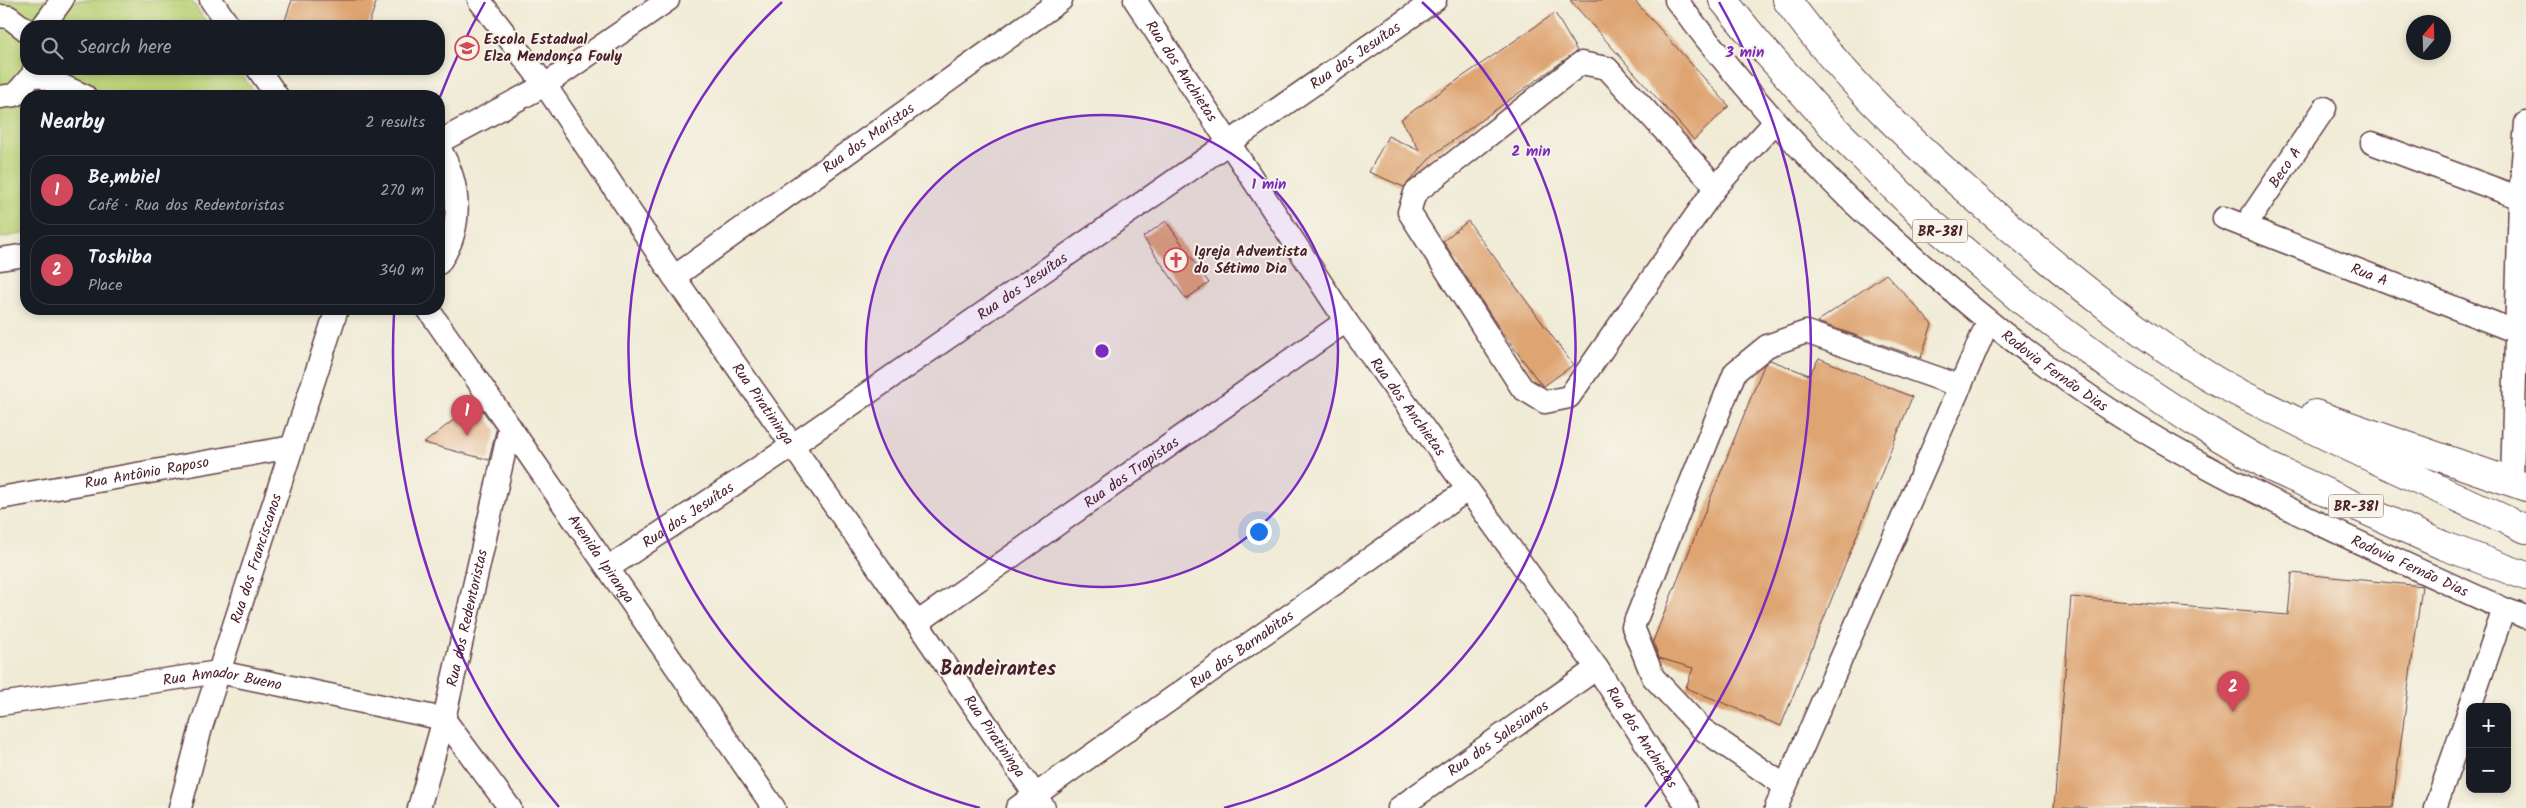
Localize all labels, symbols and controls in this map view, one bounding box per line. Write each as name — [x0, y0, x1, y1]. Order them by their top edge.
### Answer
north arrow — [2406, 15, 2451, 60]
street label: Rua dos Anchietas — [1139, 16, 1223, 128]
street label: Rua dos Jesuítas — [1305, 16, 1406, 96]
search box — [20, 20, 445, 75]
place label: Escola Estadual Elza Mendonça Fouly — [484, 28, 622, 69]
text: Search here — [78, 33, 172, 63]
icon: search — [38, 34, 66, 62]
school or university icon: Escola Estadual Elza Mendonça Fouly — [454, 35, 480, 61]
text: 3 min — [1725, 41, 1764, 65]
street label: Rua dos Maristas — [818, 97, 921, 180]
text: Nearby — [40, 106, 105, 139]
text: 2 results — [365, 110, 425, 135]
text: 2 min — [1511, 140, 1551, 164]
street label: Beco A — [2263, 142, 2308, 193]
text: Be,mbiel — [88, 163, 160, 193]
text: 1 min — [1252, 173, 1286, 197]
text: 1 — [55, 178, 59, 203]
text: 270 m — [380, 178, 424, 203]
text: Café · Rua dos Redentoristas — [88, 193, 284, 218]
road number: BR-381 — [1912, 220, 1968, 242]
place label: Igreja Adventista do Sétimo Dia — [1194, 240, 1308, 281]
text: Toshiba — [88, 243, 152, 273]
street label: Rua dos Jesuítas — [972, 247, 1074, 327]
church icon: Igreja Adventista do Sétimo Dia — [1163, 247, 1189, 273]
street label: Rua A — [2347, 257, 2391, 294]
text: 2 — [52, 258, 62, 283]
text: 340 m — [379, 258, 424, 283]
text: Place — [88, 273, 122, 298]
street label: Rodovia Fernão Dias — [1995, 324, 2113, 419]
centre of rings — [1093, 342, 1111, 360]
street label: Rua dos Anchietas — [1363, 353, 1452, 462]
street label: Rua Piratininga — [725, 358, 800, 451]
pin: 1 — [451, 395, 483, 436]
street label: Rua dos Trapistas — [1079, 431, 1185, 515]
street label: Rua Antônio Raposo — [83, 451, 211, 496]
street label: Rua dos Jesuítas — [638, 476, 740, 555]
street label: Rua dos Franciscanos — [225, 490, 289, 627]
road number: BR-381 — [2328, 494, 2384, 518]
street label: Avenida Ipiranga — [561, 510, 640, 609]
your location — [1246, 519, 1272, 545]
street label: Rodovia Fernão Dias — [2347, 529, 2473, 604]
street label: Rua dos Redentoristas — [441, 547, 495, 689]
street label: Rua dos Barnabitas — [1185, 604, 1300, 695]
district label: Bandeirantes — [940, 654, 1057, 686]
street label: Rua Amador Bueno — [161, 661, 284, 698]
pin: 2 — [2217, 671, 2249, 712]
street label: Rua dos Anchietas — [1599, 682, 1684, 794]
street label: Rua Piratininga — [957, 690, 1031, 783]
street label: Rua dos Salesianos — [1443, 694, 1555, 783]
map controls — [2466, 703, 2511, 793]
button: + — [2466, 703, 2511, 748]
button: − — [2466, 748, 2511, 793]

